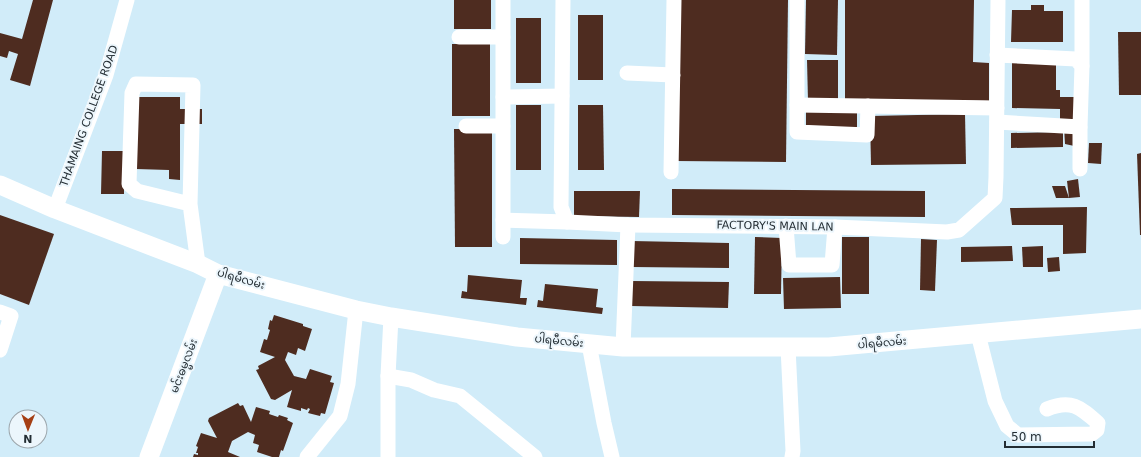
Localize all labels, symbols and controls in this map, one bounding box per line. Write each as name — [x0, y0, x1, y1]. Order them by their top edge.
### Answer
street label: THAMAING COLLEGE ROAD — [57, 43, 121, 189]
street label: FACTORY'S MAIN LAN — [716, 218, 834, 234]
street label: ပါရမီလမ်း — [215, 265, 267, 294]
street label: ပါရမီလမ်း — [534, 331, 584, 352]
street label: ပါရမီလမ်း — [857, 333, 907, 354]
street label: မင်းဓမ္မလမ်း — [167, 337, 202, 396]
north arrow — [8, 409, 48, 449]
scale bar — [1005, 423, 1094, 449]
text: 50 m — [1011, 430, 1042, 444]
text: N — [23, 432, 33, 445]

